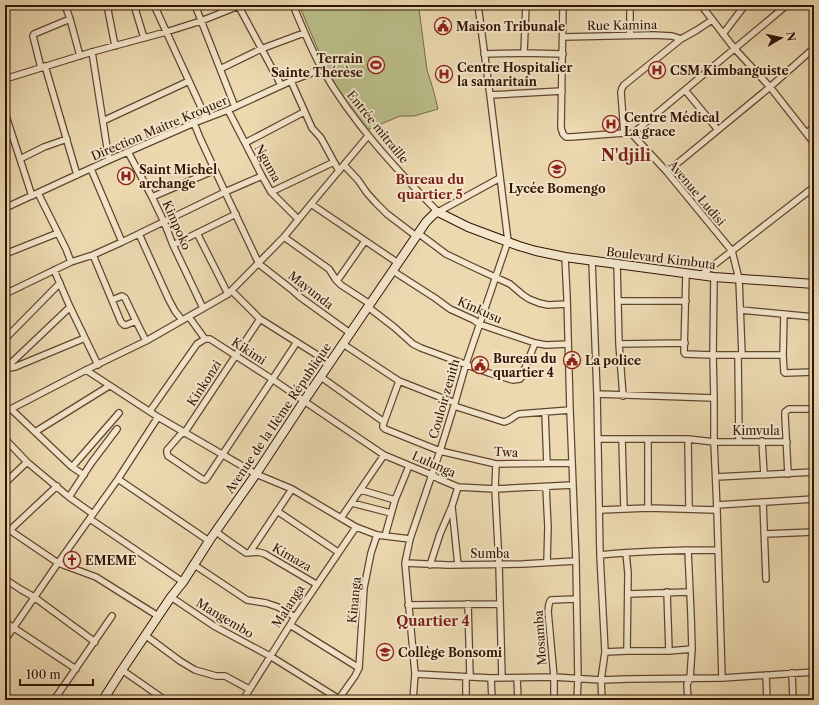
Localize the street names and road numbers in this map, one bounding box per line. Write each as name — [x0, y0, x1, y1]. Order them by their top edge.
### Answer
street label: Rue Kamina — [587, 17, 658, 33]
street label: Entrée mitraille — [344, 88, 412, 167]
street label: Direction Maitre Kroquer — [89, 93, 229, 163]
street label: Nguma — [252, 142, 285, 185]
street label: Avenue Ludisi — [665, 156, 729, 229]
street label: Kimpoko — [159, 198, 195, 252]
street label: Boulevard Kimbuta — [605, 244, 717, 272]
street label: Mayunda — [285, 268, 337, 313]
street label: Kinkusu — [455, 293, 505, 327]
street label: Kikimi — [229, 334, 269, 368]
street label: Avenue de la IIème République — [221, 340, 334, 497]
street label: Kinkonzi — [184, 357, 225, 409]
street label: Couloir zenith — [425, 357, 463, 441]
street label: Kimvula — [732, 423, 780, 438]
street label: Twa — [493, 444, 519, 460]
street label: Lulunga — [410, 448, 459, 481]
street label: Kimaza — [270, 540, 315, 575]
street label: Sumba — [470, 546, 510, 561]
street label: Kinanga — [344, 575, 364, 624]
street label: Malanga — [269, 581, 308, 630]
street label: Mangembo — [193, 595, 257, 641]
street label: Mosamba — [531, 609, 549, 666]

